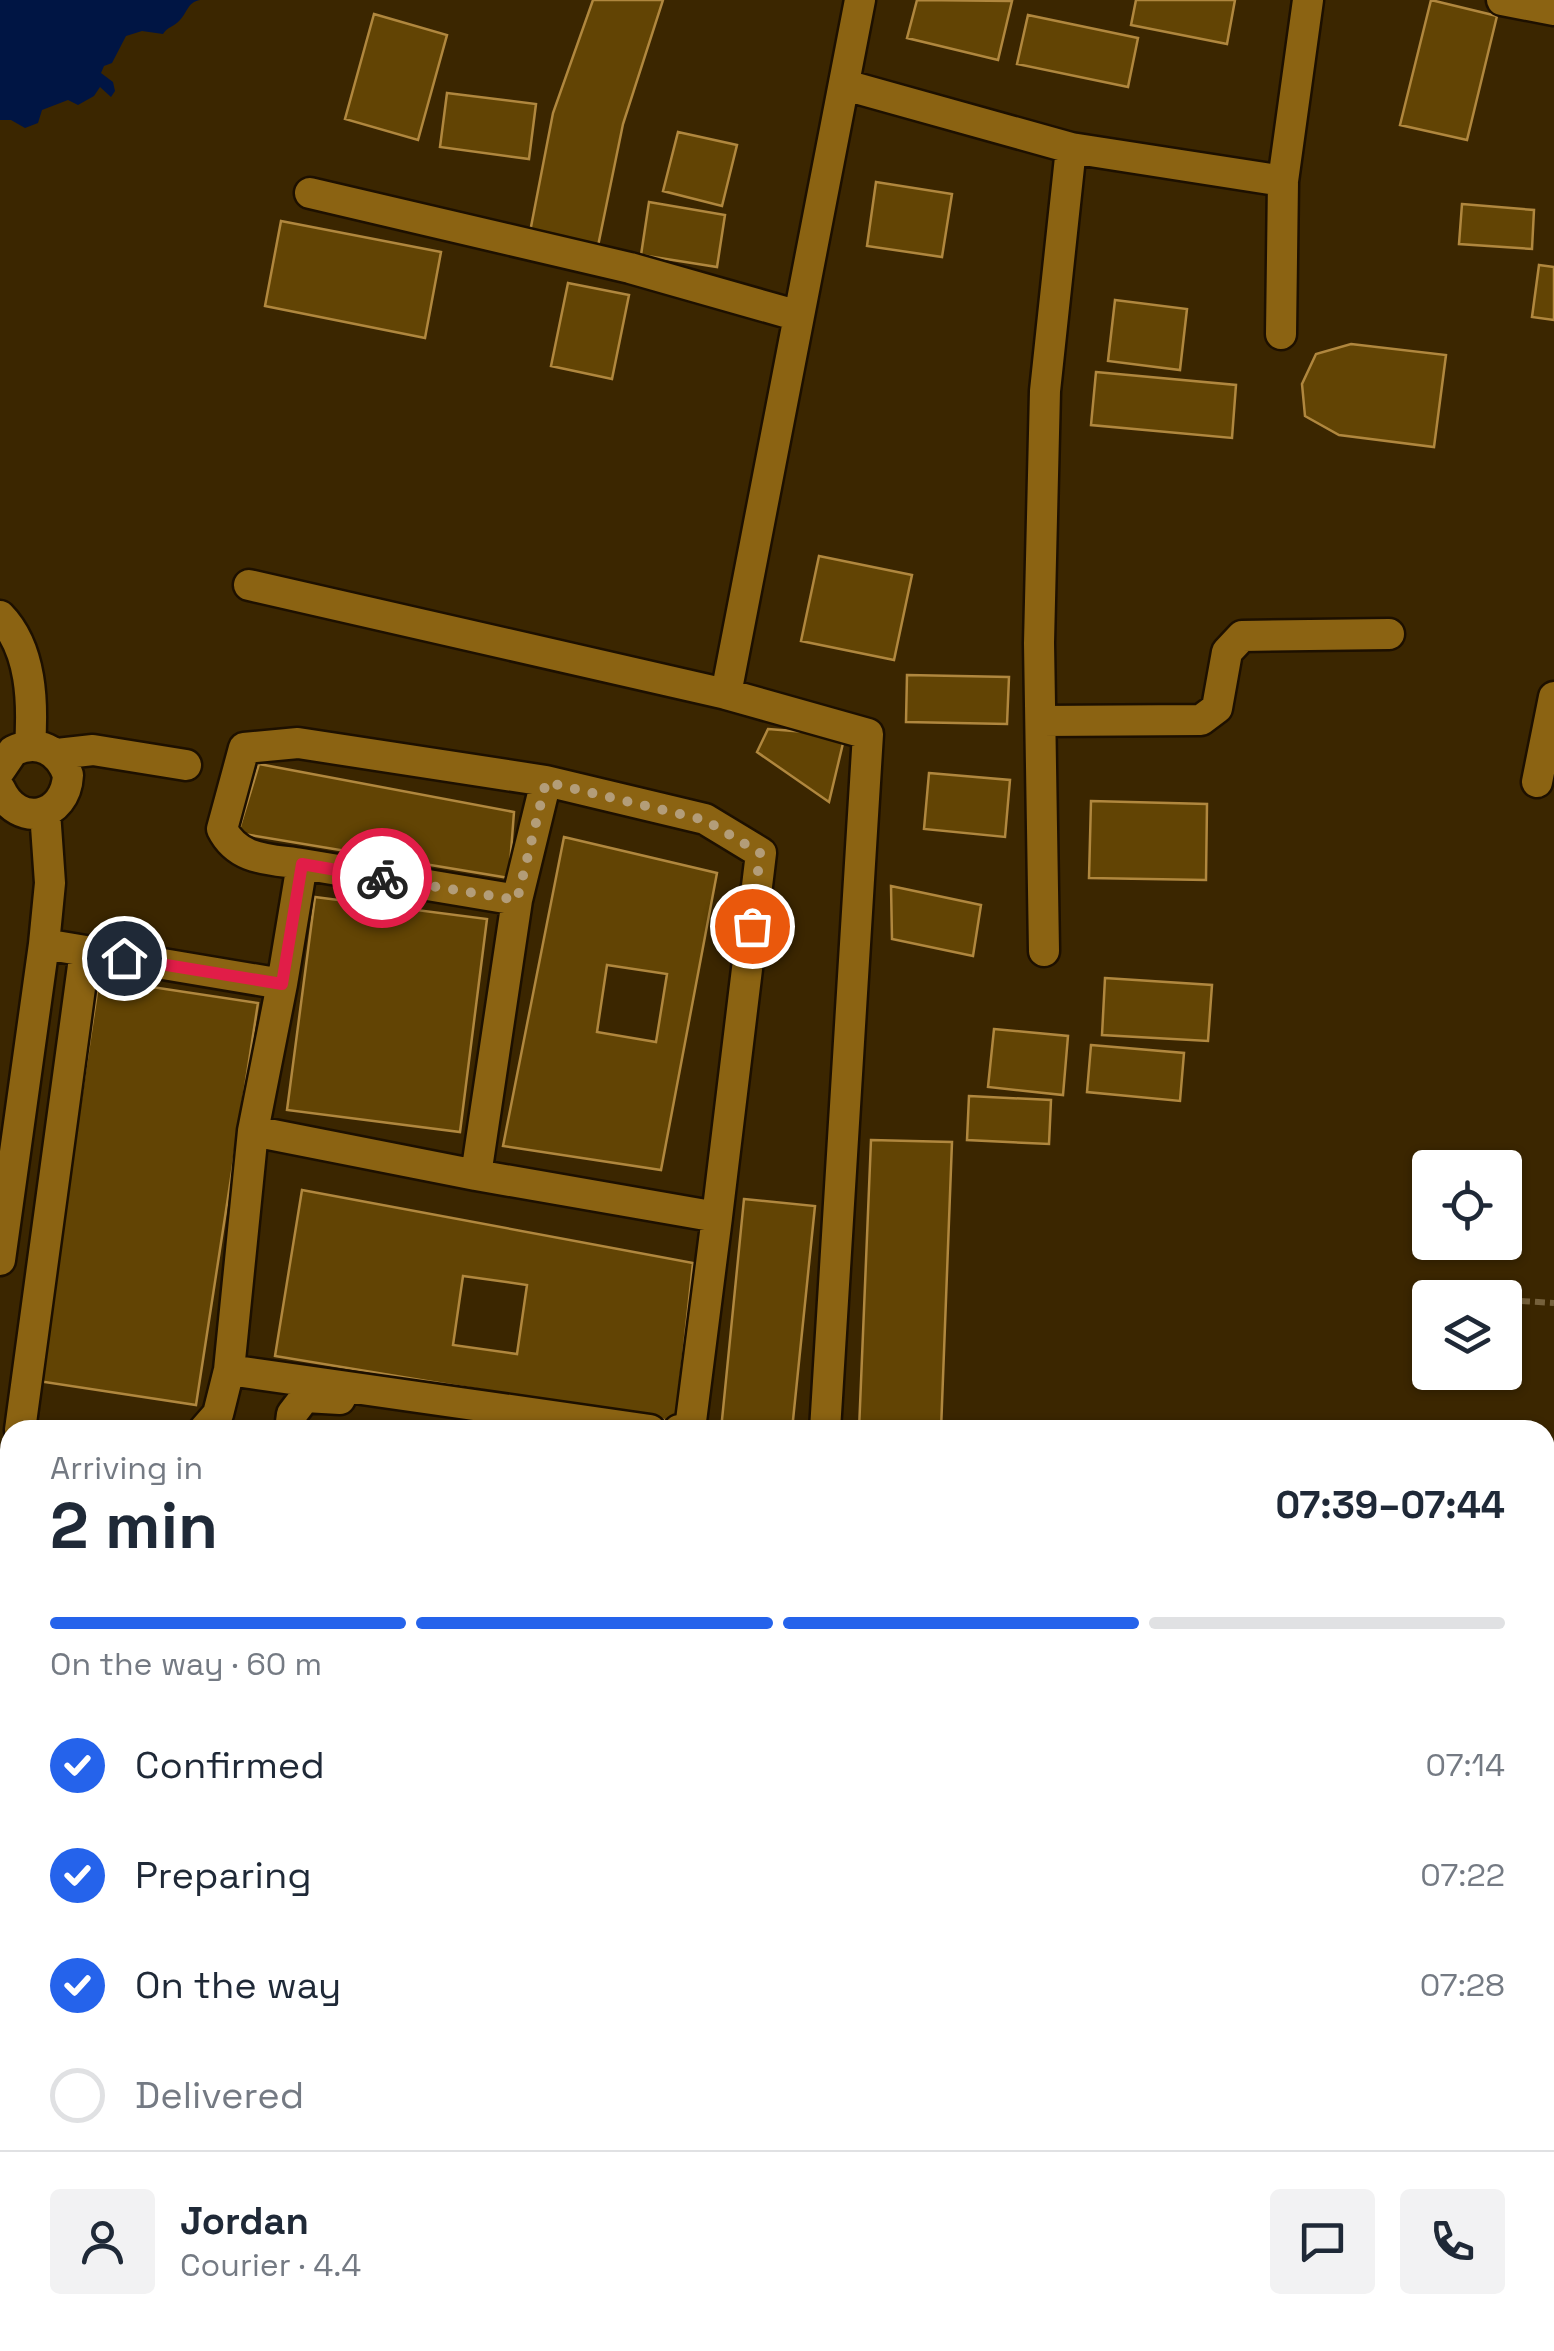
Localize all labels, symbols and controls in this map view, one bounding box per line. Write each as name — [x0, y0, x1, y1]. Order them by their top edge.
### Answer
courier — [332, 828, 432, 928]
icon: bike — [355, 851, 410, 906]
pin — [710, 884, 795, 969]
icon: bag — [725, 899, 780, 954]
pin — [82, 916, 167, 1001]
icon: home — [97, 931, 152, 986]
map controls — [1412, 1150, 1522, 1390]
button: locate — [1412, 1150, 1522, 1260]
button: layers — [1412, 1280, 1522, 1390]
text: Arriving in — [50, 1448, 203, 1488]
text: 07:39–07:44 — [1275, 1481, 1505, 1529]
text: 2 min — [50, 1484, 218, 1567]
text: On the way · 60 m — [50, 1644, 322, 1684]
icon: check — [50, 1738, 105, 1793]
text: Confirmed — [135, 1741, 325, 1789]
text: 07:14 — [1426, 1745, 1505, 1785]
icon: check — [50, 1848, 105, 1903]
text: Preparing — [135, 1851, 312, 1899]
text: 07:22 — [1420, 1855, 1505, 1895]
icon: check — [50, 1958, 105, 2013]
text: On the way — [135, 1961, 341, 2009]
text: 07:28 — [1420, 1965, 1505, 2005]
text: Delivered — [135, 2071, 304, 2119]
button: person — [50, 2189, 155, 2294]
button: chat — [1270, 2189, 1375, 2294]
button: phone — [1400, 2189, 1505, 2294]
text: Jordan — [180, 2197, 309, 2245]
text: Courier · 4.4 — [180, 2245, 361, 2285]

